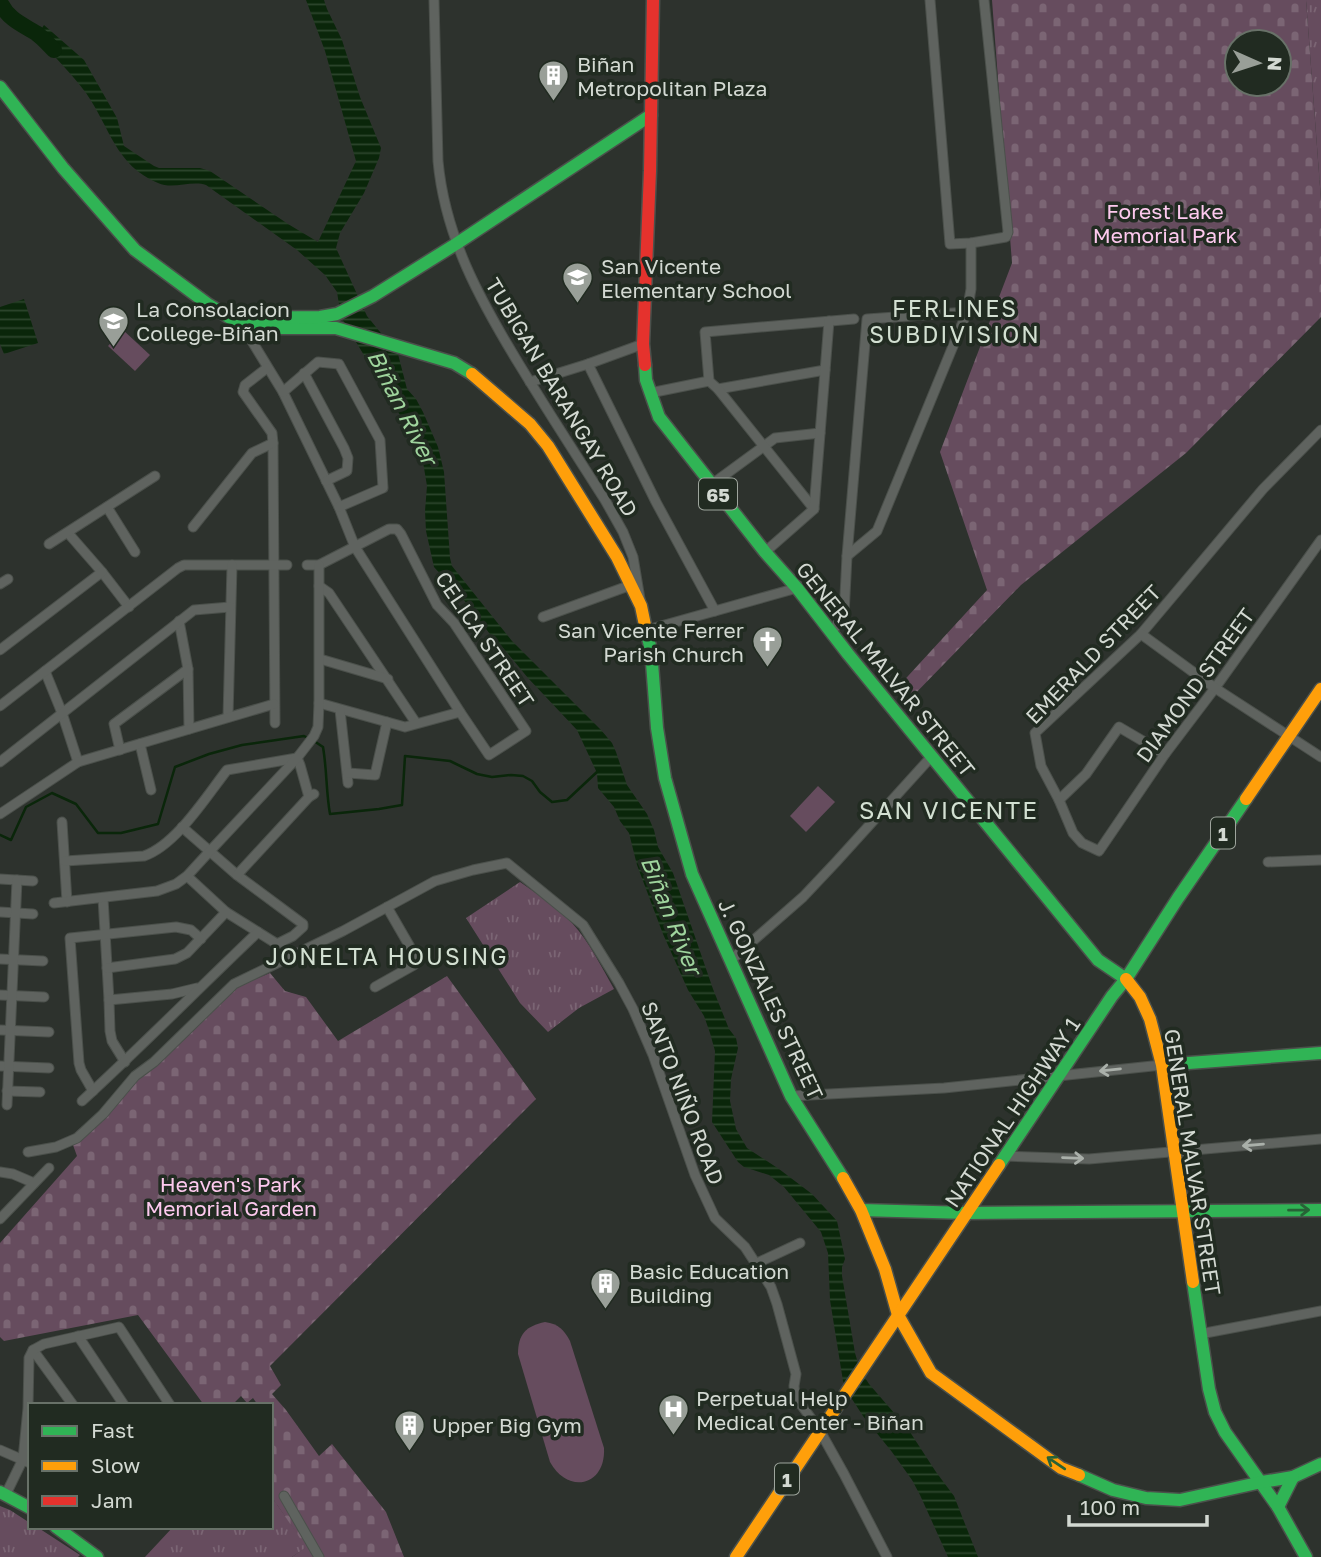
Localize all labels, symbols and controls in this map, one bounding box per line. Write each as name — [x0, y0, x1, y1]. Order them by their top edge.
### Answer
north arrow — [1223, 28, 1293, 98]
place label: Biñan Metropolitan Plaza — [577, 51, 767, 101]
text: N — [1264, 56, 1287, 72]
building icon: Biñan Metropolitan Plaza — [537, 59, 571, 103]
park label: Forest Lake Memorial Park — [1093, 198, 1237, 248]
place label: San Vicente Elementary School — [601, 253, 792, 303]
school or university icon: San Vicente Elementary School — [561, 261, 595, 305]
street label: TUBIGAN BARANGAY ROAD — [480, 273, 644, 521]
district label: FERLINES SUBDIVISION — [869, 294, 1041, 348]
place label: La Consolacion College-Biñan — [136, 296, 290, 346]
school or university icon: La Consolacion College-Biñan — [96, 304, 130, 348]
water label: Biñan River — [362, 345, 445, 472]
road number: 65 — [699, 478, 737, 509]
street label: GENERAL MALVAR STREET — [791, 556, 981, 782]
street label: CELICA STREET — [430, 566, 540, 712]
street label: EMERALD STREET — [1020, 579, 1166, 729]
street label: DIAMOND STREET — [1130, 603, 1260, 767]
place label: San Vicente Ferrer Parish Church — [558, 617, 744, 667]
church icon: San Vicente Ferrer Parish Church — [750, 625, 784, 669]
district label: SAN VICENTE — [859, 795, 1039, 824]
road number: 1 — [1211, 818, 1235, 848]
water label: Biñan River — [636, 852, 710, 981]
street label: J. GONZALES STREET — [713, 895, 829, 1103]
district label: JONELTA HOUSING — [265, 942, 509, 970]
street label: SANTO NIÑO ROAD — [636, 998, 730, 1188]
street label: NATIONAL HIGHWAY 1 — [939, 1012, 1085, 1212]
street label: GENERAL MALVAR STREET — [1159, 1027, 1227, 1297]
one-way arrow — [1100, 1064, 1122, 1077]
one-way arrow — [1242, 1139, 1265, 1152]
one-way arrow — [1062, 1151, 1085, 1165]
park label: Heaven's Park Memorial Garden — [145, 1171, 317, 1221]
one-way arrow — [1287, 1204, 1310, 1217]
place label: Basic Education Building — [629, 1258, 789, 1308]
building icon: Basic Education Building — [589, 1266, 623, 1310]
place label: Perpetual Help Medical Center - Biñan — [696, 1385, 924, 1435]
hospital icon: Perpetual Help Medical Center - Biñan — [656, 1393, 690, 1437]
legend — [28, 1403, 273, 1529]
building icon: Upper Big Gym — [392, 1408, 426, 1452]
place label: Upper Big Gym — [432, 1412, 582, 1438]
text: Fast — [91, 1417, 134, 1443]
text: Slow — [91, 1452, 140, 1478]
one-way arrow — [1046, 1456, 1066, 1470]
road number: 1 — [775, 1464, 799, 1494]
scale bar — [1069, 1484, 1207, 1528]
text: Jam — [91, 1487, 133, 1513]
text: 100 m — [1080, 1494, 1140, 1520]

